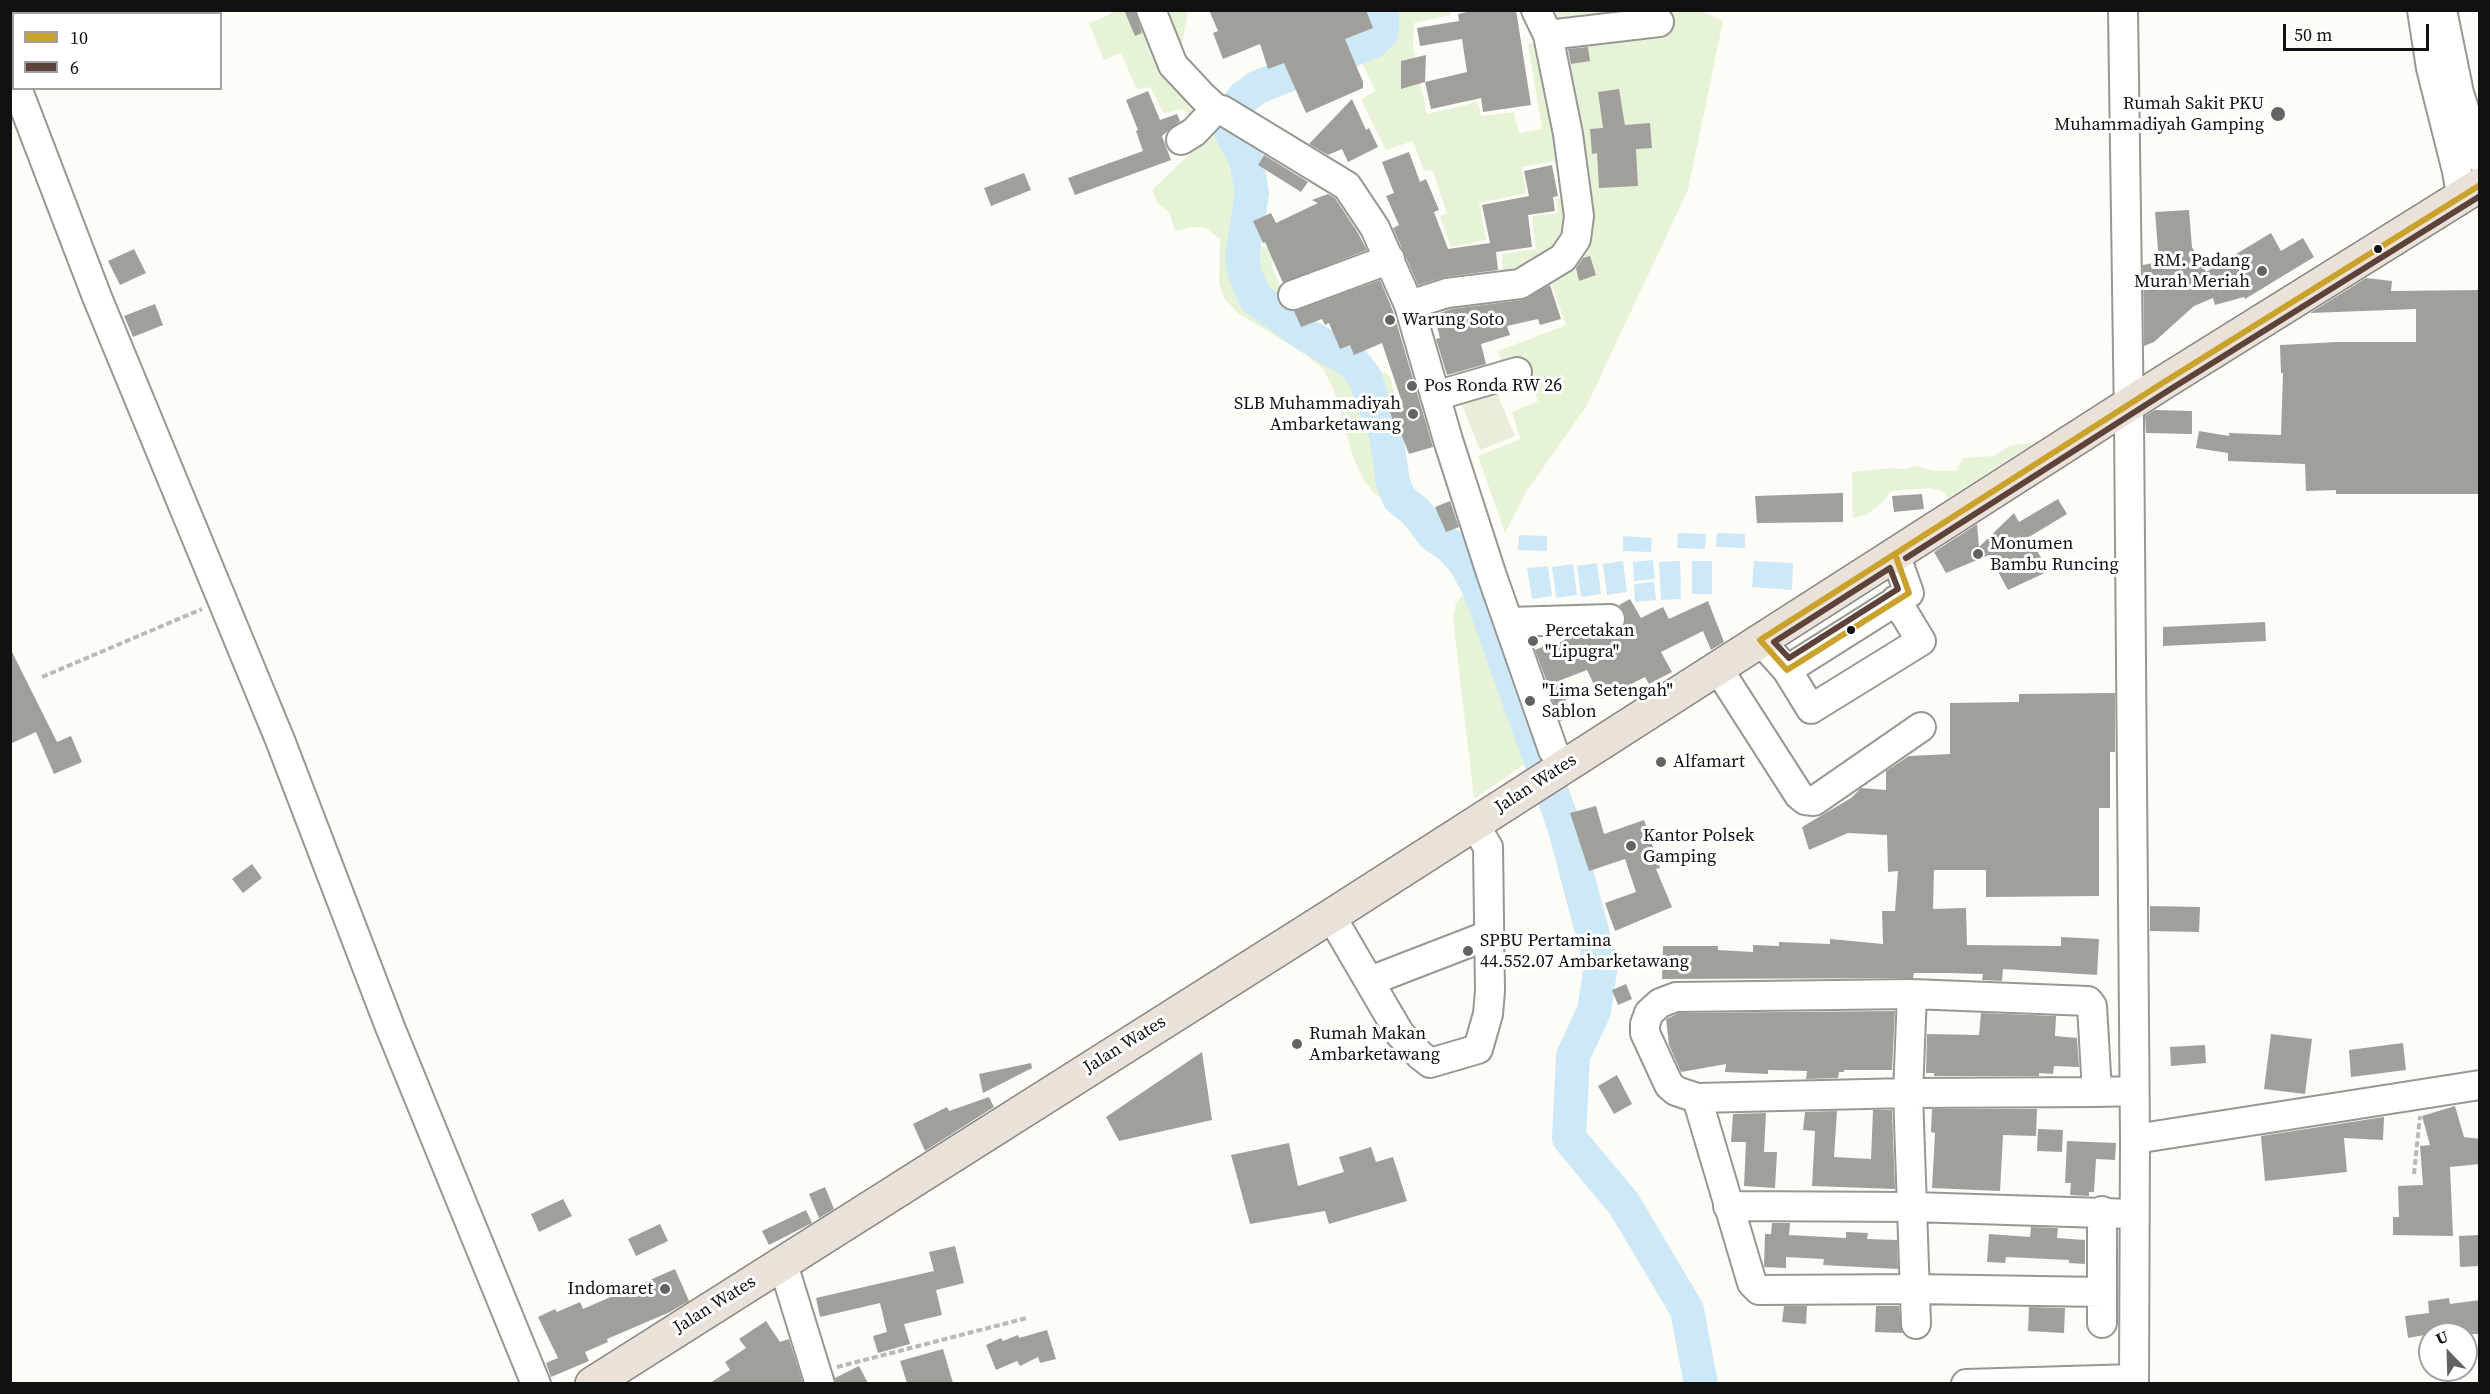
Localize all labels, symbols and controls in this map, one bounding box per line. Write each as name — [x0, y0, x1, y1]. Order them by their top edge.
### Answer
legend — [12, 12, 222, 90]
scale bar — [2286, 12, 2432, 50]
text: 50 m — [2294, 22, 2332, 47]
text: 10 — [70, 25, 88, 50]
text: 6 — [70, 55, 79, 80]
place label: Rumah Sakit PKU Muhammadiyah Gamping — [2054, 93, 2264, 136]
marker: Rumah Sakit PKU Muhammadiyah Gamping — [2269, 105, 2287, 123]
unlabelled marker — [2372, 243, 2384, 255]
place label: RM. Padang Murah Meriah — [2134, 250, 2250, 292]
marker: RM. Padang Murah Meriah — [2255, 264, 2269, 278]
place label: Warung Soto — [1402, 309, 1504, 331]
marker: Warung Soto — [1383, 313, 1397, 327]
place label: Pos Ronda RW 26 — [1424, 375, 1562, 397]
marker: Pos Ronda RW 26 — [1405, 379, 1419, 393]
place label: SLB Muhammadiyah Ambarketawang — [1234, 393, 1401, 436]
marker: SLB Muhammadiyah Ambarketawang — [1406, 407, 1420, 421]
place label: Monumen Bambu Runcing — [1990, 533, 2119, 576]
marker: Monumen Bambu Runcing — [1971, 547, 1985, 561]
place label: Percetakan "Lipugra" — [1545, 620, 1635, 662]
unlabelled marker — [1845, 624, 1857, 636]
marker: Percetakan "Lipugra" — [1526, 634, 1540, 648]
place label: "Lima Setengah" Sablon — [1542, 680, 1673, 722]
marker: "Lima Setengah" Sablon — [1523, 694, 1537, 708]
street label: Jalan Wates — [1491, 750, 1581, 818]
place label: Alfamart — [1673, 751, 1745, 773]
marker: Alfamart — [1654, 755, 1668, 769]
place label: Kantor Polsek Gamping — [1643, 825, 1754, 868]
marker: Kantor Polsek Gamping — [1624, 839, 1638, 853]
place label: SPBU Pertamina 44.552.07 Ambarketawang — [1480, 930, 1689, 972]
marker: SPBU Pertamina 44.552.07 Ambarketawang — [1461, 944, 1475, 958]
street label: Jalan Wates — [1080, 1011, 1170, 1079]
place label: Rumah Makan Ambarketawang — [1309, 1023, 1440, 1066]
marker: Rumah Makan Ambarketawang — [1290, 1037, 1304, 1051]
street label: Jalan Wates — [670, 1271, 760, 1339]
place label: Indomaret — [568, 1278, 653, 1300]
marker: Indomaret — [658, 1282, 672, 1296]
north arrow — [2418, 1322, 2478, 1382]
text: U — [2432, 1325, 2451, 1350]

